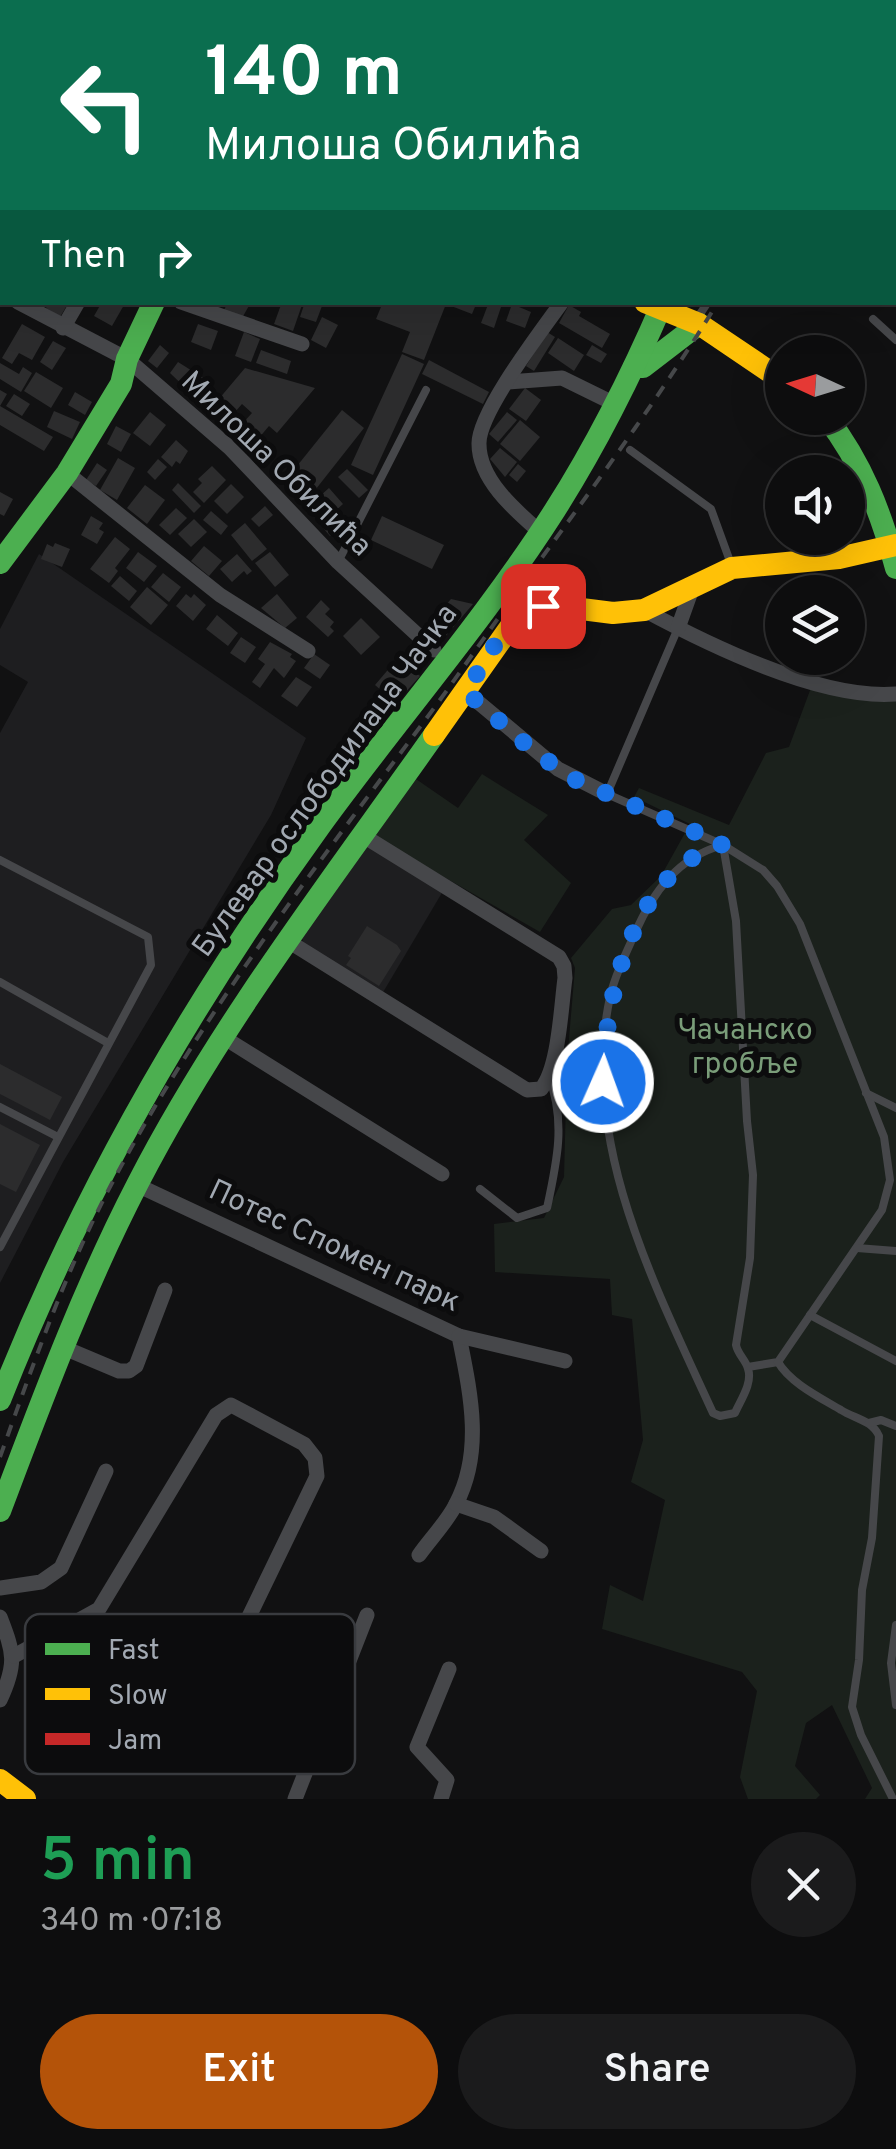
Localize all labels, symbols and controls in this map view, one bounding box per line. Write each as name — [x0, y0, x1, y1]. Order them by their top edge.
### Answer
text: 140 m — [205, 32, 403, 121]
icon: left — [40, 40, 170, 170]
text: Милоша Обилића — [205, 119, 581, 176]
icon: right — [146, 230, 201, 285]
text: Then — [40, 233, 126, 282]
north arrow — [765, 335, 865, 435]
map controls — [765, 335, 865, 675]
street label: Милоша Обилића — [172, 364, 378, 565]
button: sound — [765, 455, 865, 555]
pin — [501, 564, 586, 649]
button: layers — [765, 575, 865, 675]
icon: arrive — [516, 579, 571, 634]
street label: Булевар ослободилаца Чачка — [185, 598, 467, 965]
park label: Чачанско гробље — [677, 1013, 813, 1084]
position arrow — [551, 1030, 655, 1134]
street label: Потес Спомен парк — [202, 1173, 465, 1322]
legend — [25, 1614, 355, 1774]
text: Fast — [108, 1634, 160, 1670]
text: Slow — [108, 1679, 167, 1715]
text: Jam — [108, 1724, 162, 1760]
text: 5 min — [40, 1826, 195, 1902]
button: close — [751, 1832, 856, 1937]
text: 340 m · 07:18 — [40, 1902, 223, 1942]
button: Exit — [40, 2014, 438, 2129]
button: Share — [458, 2014, 856, 2129]

